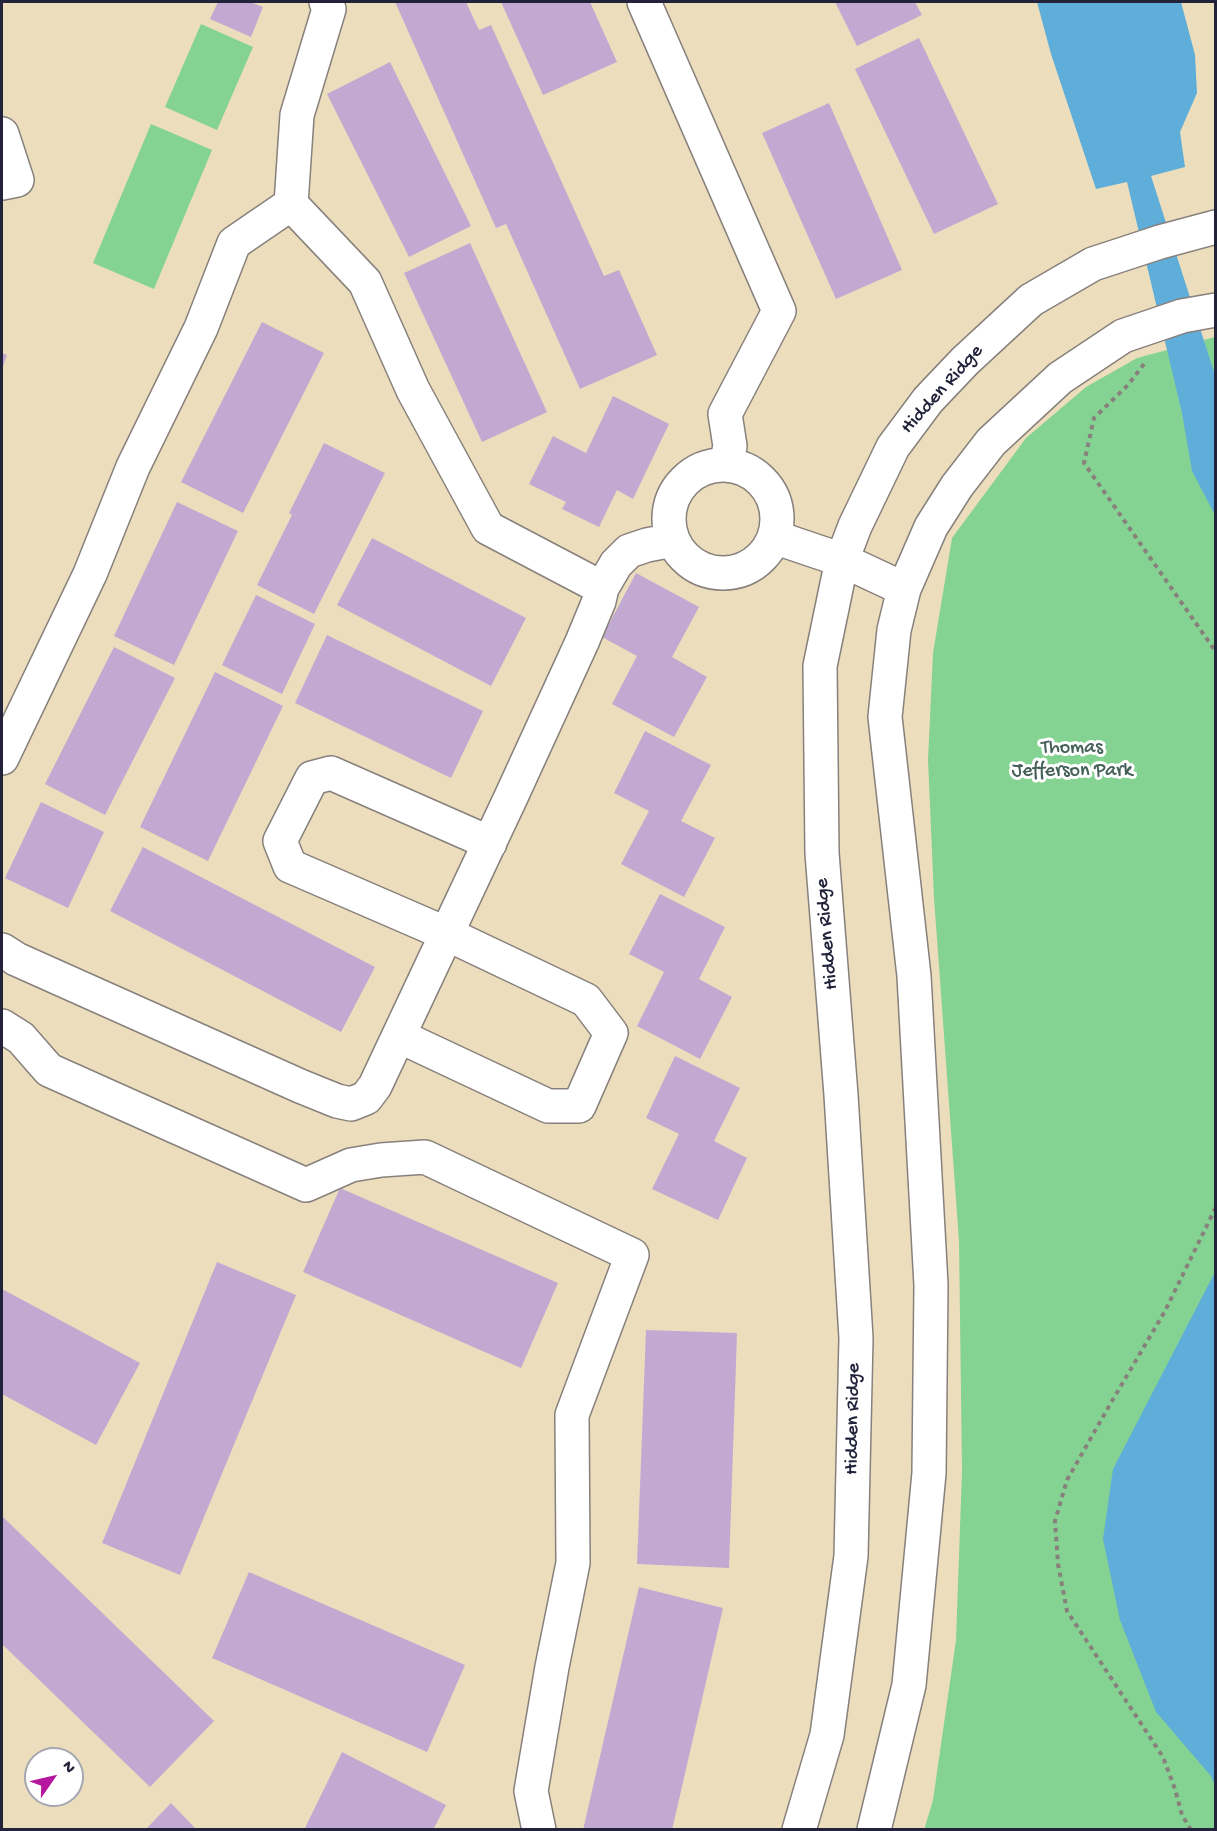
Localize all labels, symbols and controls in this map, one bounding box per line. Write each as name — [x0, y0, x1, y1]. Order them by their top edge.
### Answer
street label: Hidden Ridge — [897, 340, 989, 440]
park label: Thomas Jefferson Park — [1012, 737, 1132, 784]
street label: Hidden Ridge — [811, 877, 845, 991]
street label: Hidden Ridge — [841, 1363, 867, 1475]
north arrow — [24, 1747, 84, 1807]
text: N — [57, 1758, 78, 1777]

